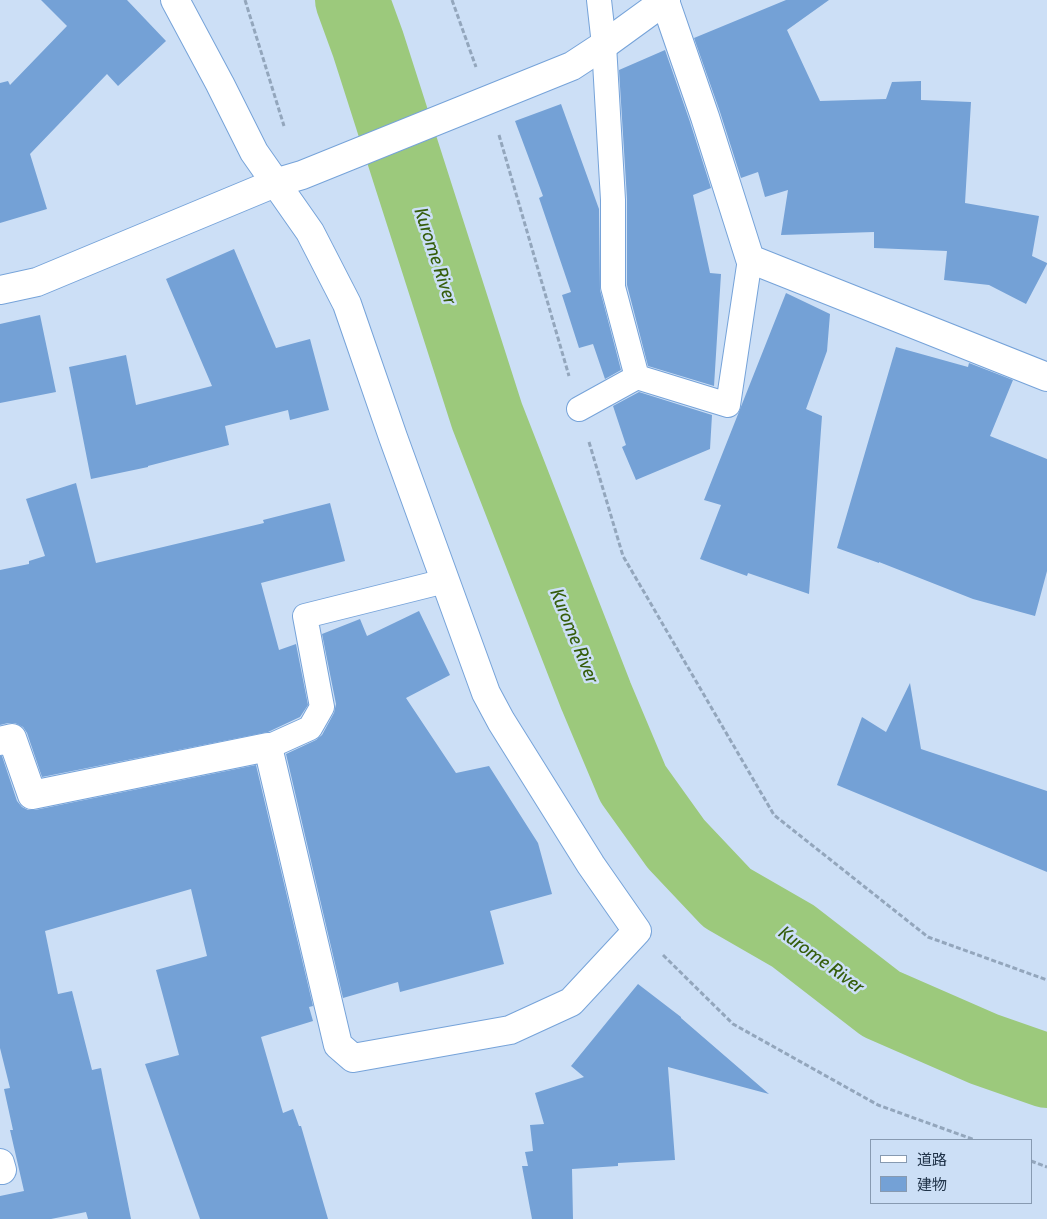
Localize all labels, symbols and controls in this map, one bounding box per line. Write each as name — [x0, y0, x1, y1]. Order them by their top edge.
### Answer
water label: Kurome River — [409, 205, 461, 307]
water label: Kurome River — [545, 585, 603, 687]
water label: Kurome River — [774, 921, 868, 999]
legend — [870, 1139, 1032, 1204]
text: 道路 — [917, 1151, 947, 1169]
text: 建物 — [917, 1176, 947, 1194]

